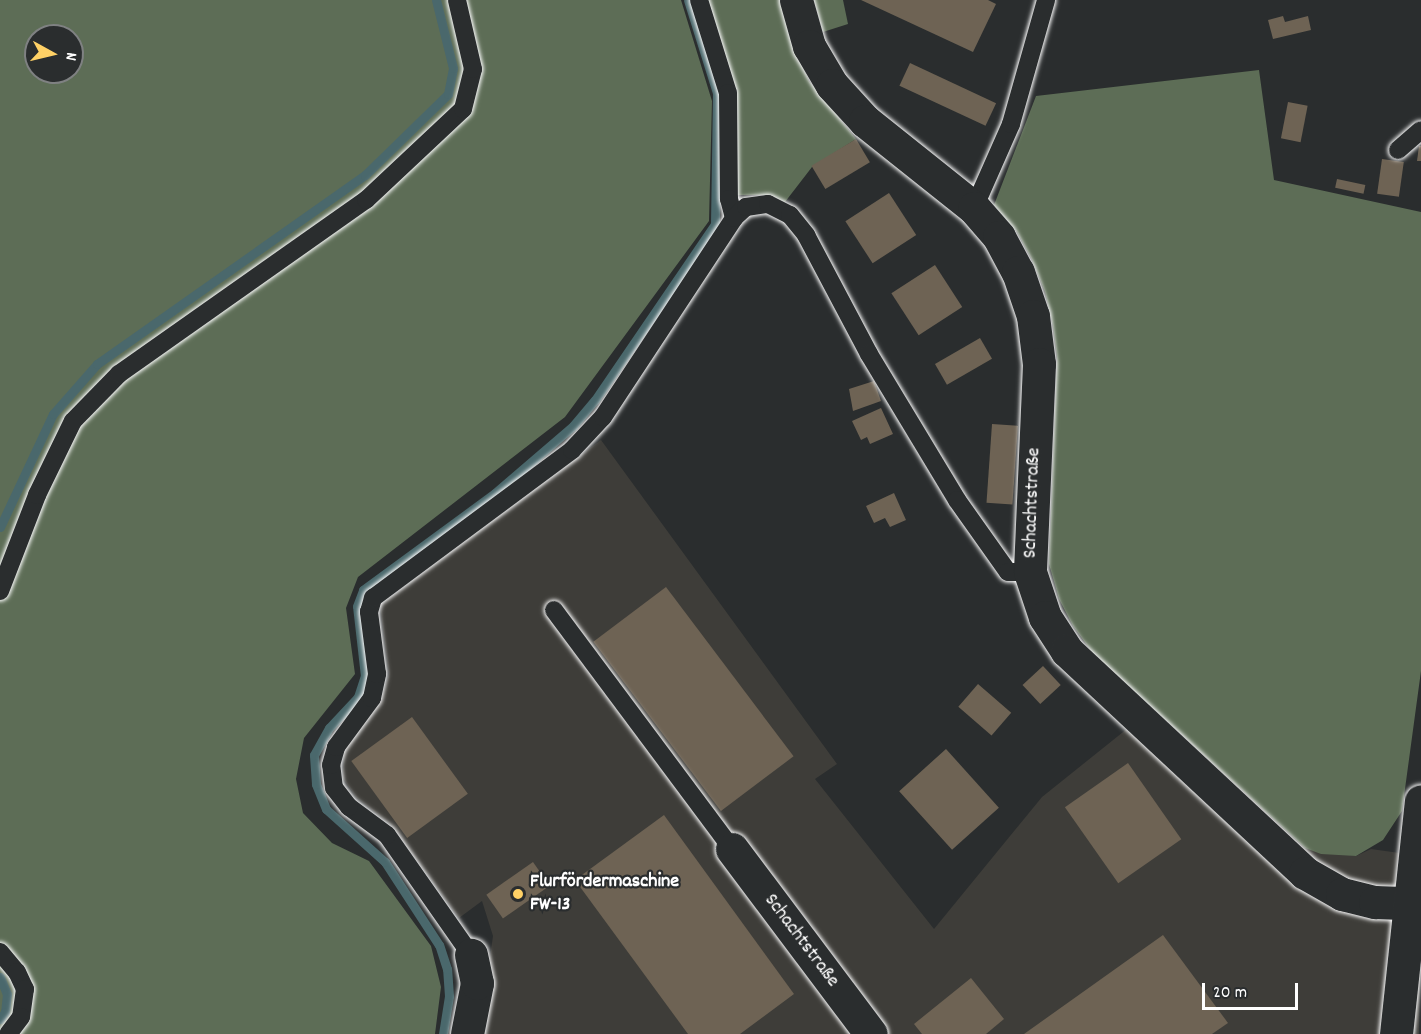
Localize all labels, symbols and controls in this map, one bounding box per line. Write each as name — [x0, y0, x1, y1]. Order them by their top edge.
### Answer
north arrow — [24, 24, 84, 84]
text: N — [58, 51, 82, 62]
street label: Schachtstraße — [1019, 447, 1047, 559]
place label: Flurfördermaschine FW-13 — [530, 870, 679, 917]
marker: Flurfördermaschine FW-13 — [511, 887, 525, 901]
street label: Schachtstraße — [758, 890, 844, 992]
scale bar — [1205, 971, 1301, 1009]
text: 20 m — [1213, 981, 1247, 1006]

